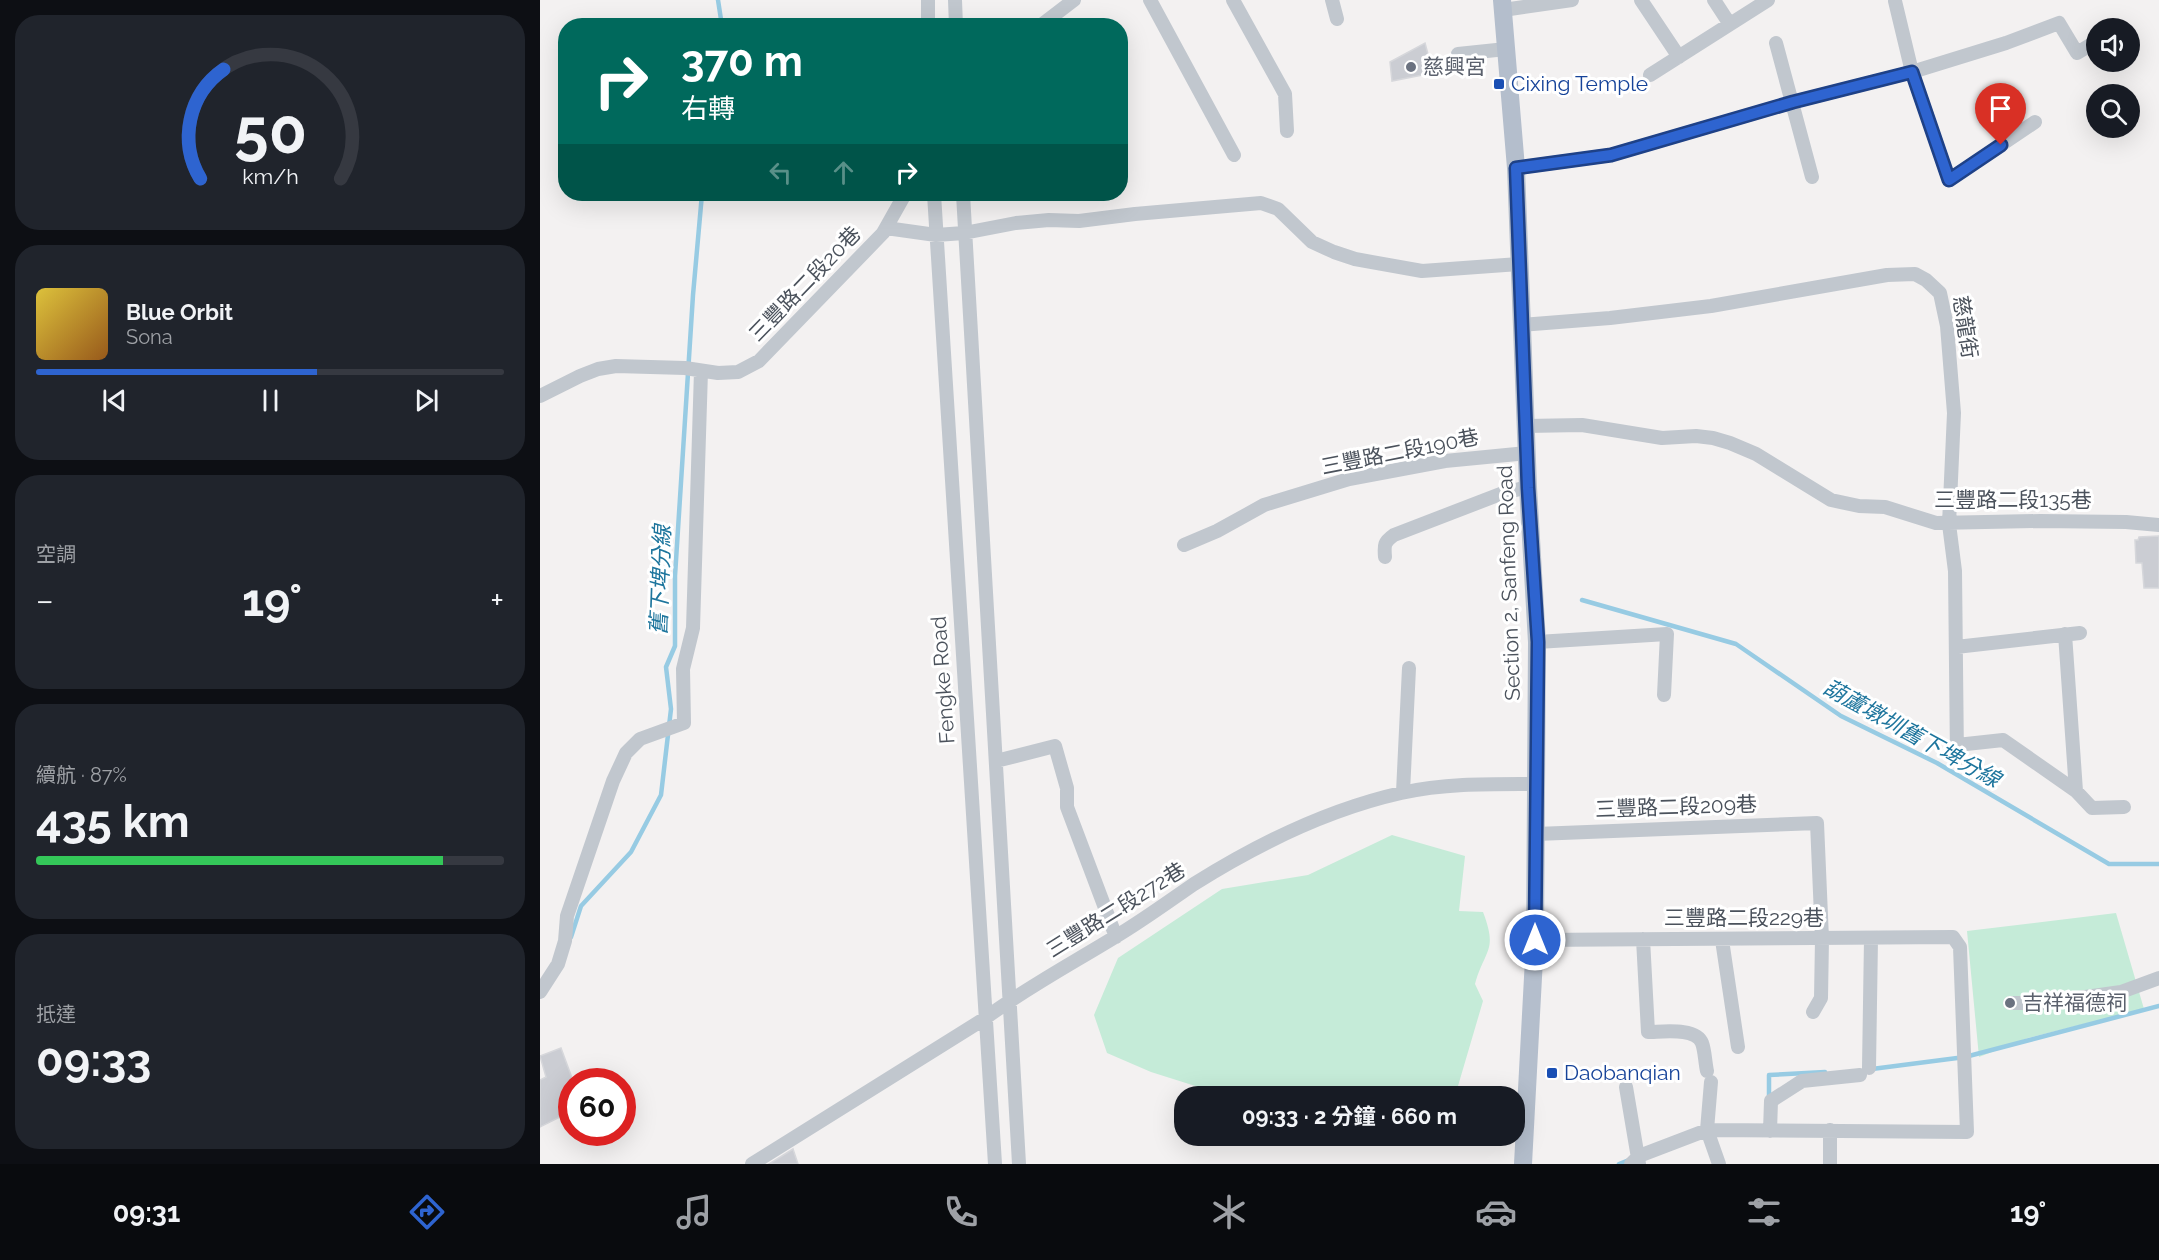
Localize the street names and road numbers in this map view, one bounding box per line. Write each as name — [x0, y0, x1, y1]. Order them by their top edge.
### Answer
street label: 三豐路二段20巷 — [744, 221, 866, 346]
street label: 慈龍街 — [1948, 294, 1983, 360]
street label: 三豐路二段190巷 — [1319, 424, 1481, 479]
street label: Section 2, Sanfeng Road — [1492, 465, 1525, 701]
street label: 三豐路二段135巷 — [1934, 487, 2092, 512]
street label: Fengke Road — [926, 615, 959, 745]
street label: 三豐路二段209巷 — [1595, 791, 1757, 822]
street label: 三豐路二段272巷 — [1042, 857, 1190, 962]
street label: 三豐路二段229巷 — [1664, 905, 1824, 930]

